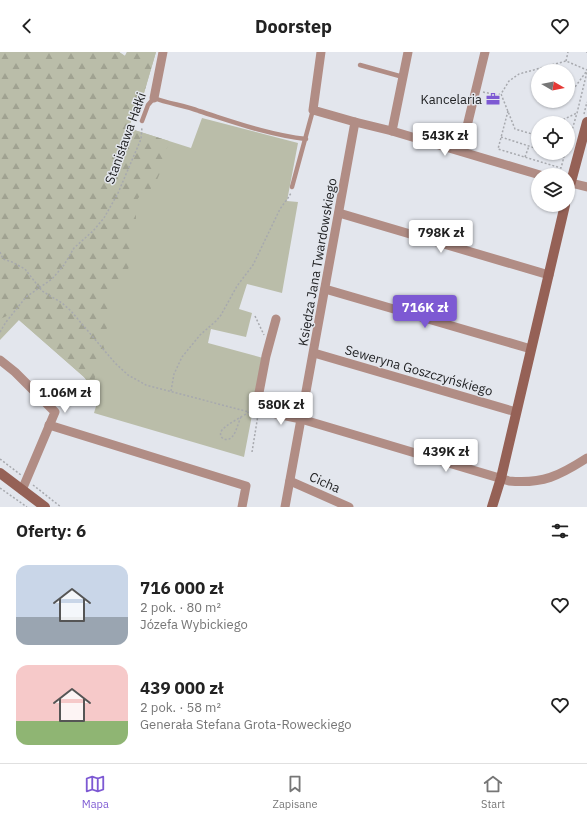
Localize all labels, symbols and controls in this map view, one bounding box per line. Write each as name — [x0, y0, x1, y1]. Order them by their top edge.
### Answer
icon: back — [16, 15, 38, 37]
text: Doorstep — [255, 15, 332, 38]
icon: heart — [549, 15, 571, 37]
north arrow — [531, 64, 575, 108]
map controls — [531, 64, 575, 212]
street label: Stanisława Hałki — [101, 90, 150, 186]
place label: Kancelaria — [421, 91, 482, 108]
office icon: Kancelaria — [485, 91, 501, 107]
button: locate — [531, 116, 575, 160]
pin: 543K zł — [408, 123, 482, 157]
text: 543K zł — [422, 127, 468, 144]
button: layers — [531, 168, 575, 212]
street label: Księdza Jana Twardowskiego — [294, 177, 341, 347]
pin: 798K zł — [404, 220, 478, 254]
text: 798K zł — [418, 224, 464, 241]
pin: 716K zł — [388, 295, 462, 329]
text: 716K zł — [402, 299, 448, 316]
street label: Seweryna Goszczyńskiego — [343, 341, 495, 400]
pin: 1.06M zł — [24, 380, 106, 414]
text: 1.06M zł — [39, 384, 91, 401]
pin: 580K zł — [244, 392, 318, 426]
text: 580K zł — [258, 396, 304, 413]
pin: 439K zł — [409, 439, 483, 473]
text: 439K zł — [423, 443, 469, 460]
street label: Cicha — [307, 468, 343, 497]
text: Oferty: 6 — [16, 520, 86, 542]
icon: filters — [549, 520, 571, 542]
text: 716 000 zł — [140, 577, 223, 599]
icon: home — [48, 581, 96, 629]
icon: heart — [549, 594, 571, 616]
text: 2 pok. · 80 m² — [140, 599, 221, 616]
text: Józefa Wybickiego — [140, 616, 248, 633]
text: 439 000 zł — [140, 677, 223, 699]
icon: home — [48, 681, 96, 729]
icon: heart — [549, 694, 571, 716]
text: 2 pok. · 58 m² — [140, 699, 221, 716]
text: Generała Stefana Grota-Roweckiego — [140, 716, 352, 733]
tab: Mapa — [82, 773, 109, 811]
tab: Zapisane — [273, 773, 317, 811]
tab: Start — [481, 773, 505, 811]

